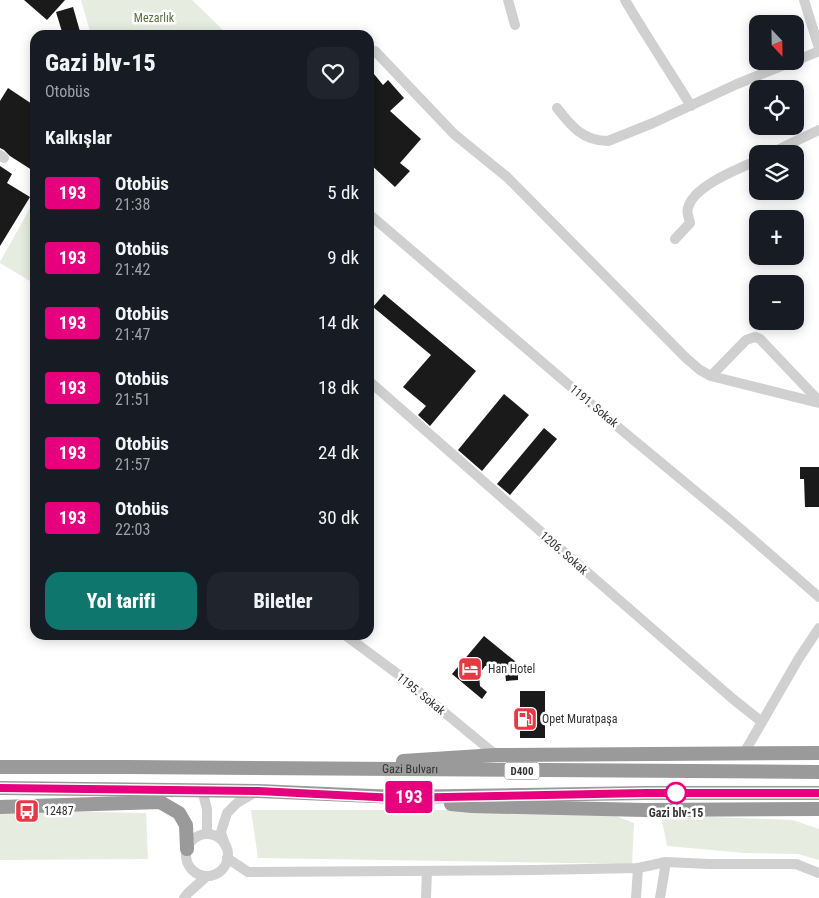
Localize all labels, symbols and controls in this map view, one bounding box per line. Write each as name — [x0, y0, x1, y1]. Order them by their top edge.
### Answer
park label: Mezarlık — [134, 11, 175, 25]
north arrow — [749, 15, 804, 70]
map controls — [749, 15, 804, 330]
button: heart — [307, 47, 359, 99]
text: Gazi blv-15 — [45, 49, 156, 77]
button: locate — [749, 80, 804, 135]
text: Otobüs — [45, 82, 90, 101]
text: Kalkışlar — [45, 126, 112, 149]
button: layers — [749, 145, 804, 200]
text: Otobüs — [115, 172, 169, 195]
text: 5 dk — [327, 181, 359, 204]
text: 193 — [59, 182, 86, 203]
text: 21:38 — [115, 195, 150, 214]
button: + — [749, 210, 804, 265]
text: Otobüs — [115, 237, 169, 260]
text: 9 dk — [327, 246, 359, 269]
text: 193 — [59, 247, 86, 268]
text: 21:42 — [115, 260, 150, 279]
button: − — [749, 275, 804, 330]
text: Otobüs — [115, 302, 169, 325]
text: 14 dk — [318, 311, 359, 334]
text: 193 — [59, 312, 86, 333]
text: 21:47 — [115, 325, 150, 344]
text: Otobüs — [115, 367, 169, 390]
text: 18 dk — [318, 376, 359, 399]
text: 193 — [59, 377, 86, 398]
street label: 1191. Sokak — [567, 382, 621, 431]
text: 21:51 — [115, 390, 150, 409]
text: Otobüs — [115, 432, 169, 455]
text: 24 dk — [318, 441, 359, 464]
text: 193 — [59, 442, 86, 463]
text: 21:57 — [115, 455, 150, 474]
text: Otobüs — [115, 497, 169, 520]
text: 30 dk — [318, 506, 359, 529]
text: 193 — [59, 507, 86, 528]
text: 22:03 — [115, 520, 150, 539]
street label: 1206. Sokak — [537, 529, 591, 578]
button: Yol tarifi — [45, 572, 197, 630]
button: Biletler — [207, 572, 359, 630]
hotel icon: Han Hotel — [457, 656, 483, 682]
place label: Han Hotel — [488, 662, 535, 676]
street label: 1195. Sokak — [394, 670, 449, 718]
fuel station icon: Opet Muratpaşa — [512, 706, 538, 732]
place label: Opet Muratpaşa — [542, 712, 618, 726]
street label: Gazi Bulvarı — [382, 762, 438, 776]
road number: D400 — [504, 762, 540, 779]
line badge: 193 — [380, 781, 438, 813]
marker: Gazi blv-15 — [665, 782, 687, 804]
text: 193 — [395, 786, 423, 807]
bus stop icon: 12487 — [14, 798, 40, 824]
place label: 12487 — [44, 804, 74, 818]
place label: Gazi blv-15 — [649, 806, 703, 820]

